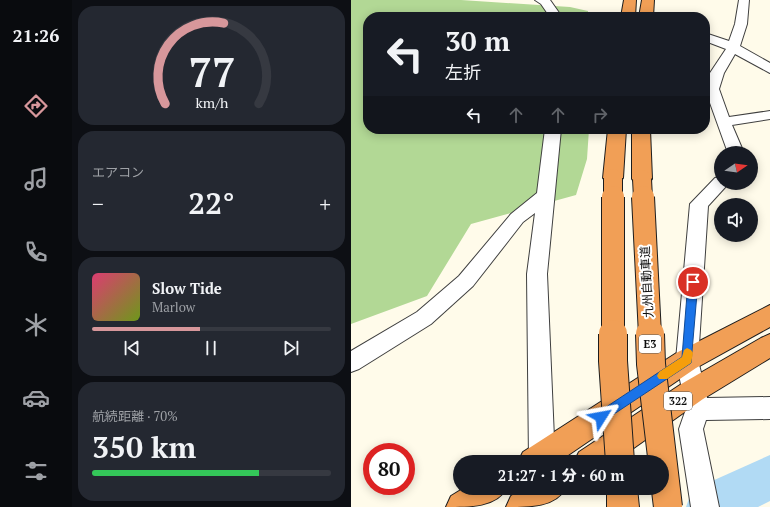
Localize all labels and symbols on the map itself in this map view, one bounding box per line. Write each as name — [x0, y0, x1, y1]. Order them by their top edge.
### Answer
north arrow — [714, 146, 758, 190]
street label: 九州自動車道 — [637, 246, 656, 318]
pin — [676, 265, 710, 299]
road number: E3 — [639, 335, 661, 353]
road number: 322 — [664, 392, 692, 410]
position arrow — [580, 396, 622, 438]
speed limit sign: 80 — [363, 443, 415, 495]

